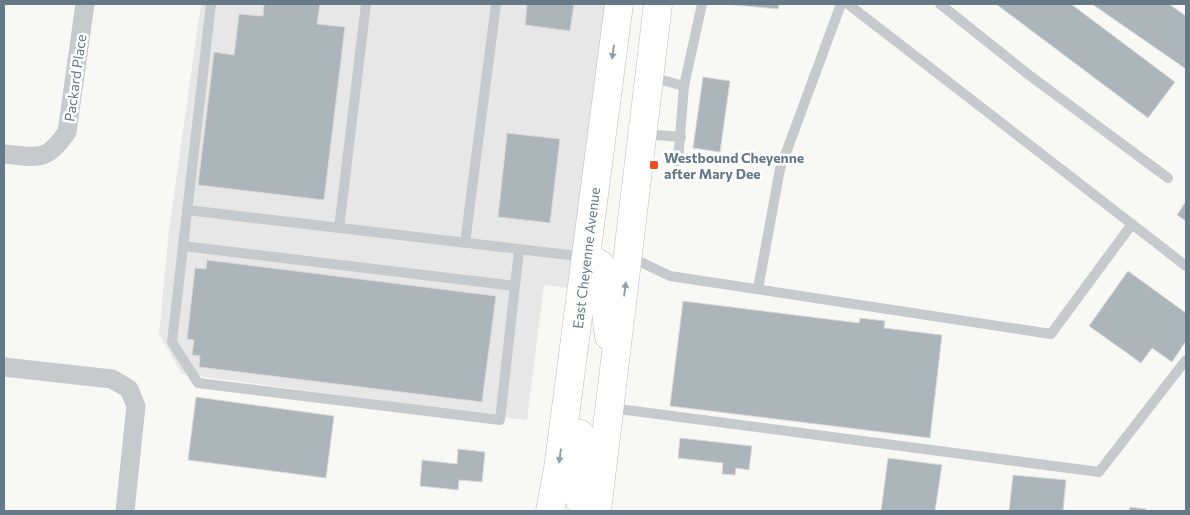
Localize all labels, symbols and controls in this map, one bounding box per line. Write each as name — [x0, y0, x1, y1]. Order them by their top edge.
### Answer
street label: Packard Place — [60, 33, 90, 123]
one-way arrow — [609, 44, 617, 60]
place label: Westbound Cheyenne after Mary Dee — [664, 149, 804, 182]
marker: Westbound Cheyenne after Mary Dee — [648, 159, 660, 171]
street label: East Cheyenne Avenue — [569, 186, 603, 330]
one-way arrow — [621, 281, 629, 297]
one-way arrow — [555, 448, 563, 464]

